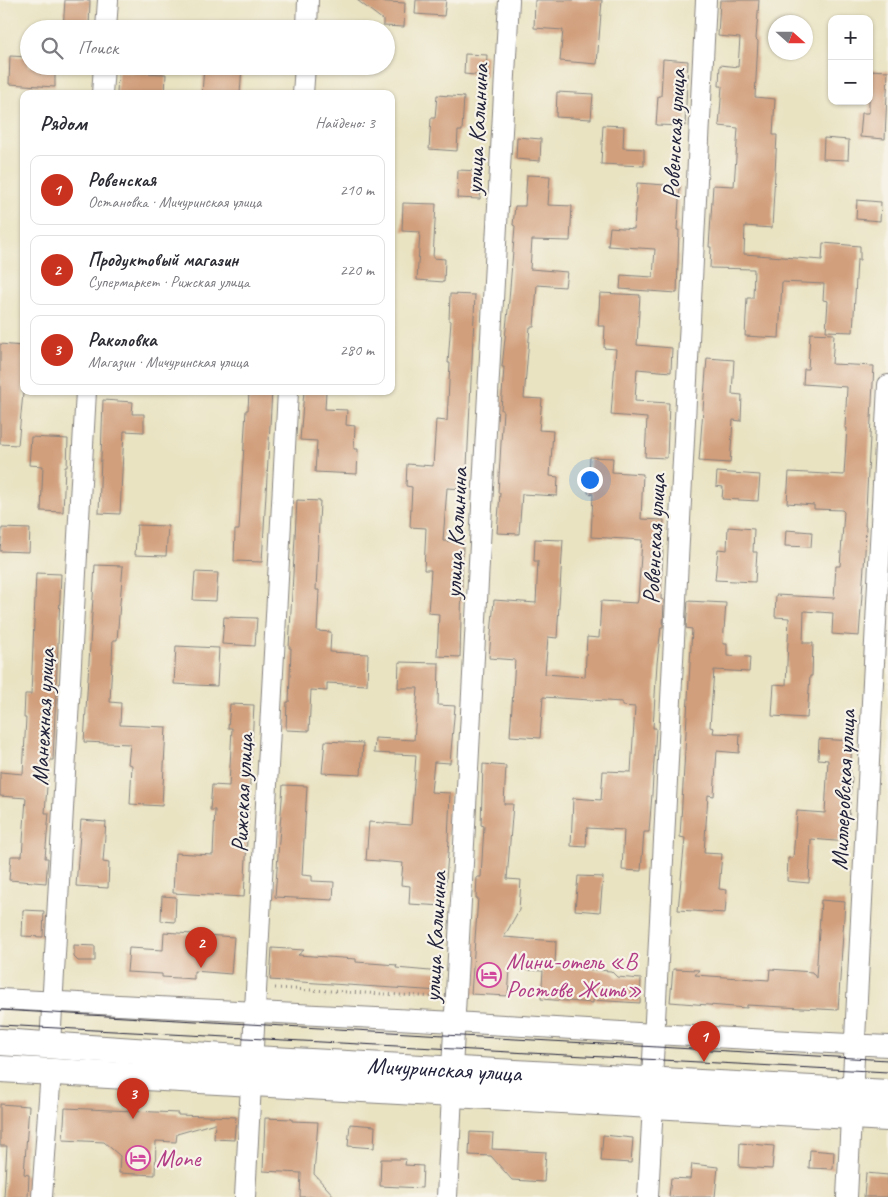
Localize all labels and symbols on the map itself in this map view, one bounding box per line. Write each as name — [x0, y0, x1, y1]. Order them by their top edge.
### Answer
north arrow — [768, 15, 813, 60]
street label: улица Калинина — [458, 61, 495, 197]
street label: Ровенская улица — [656, 67, 692, 200]
street label: улица Калинина — [437, 465, 474, 601]
your location — [577, 467, 603, 493]
street label: Ровенская улица — [636, 472, 672, 605]
street label: Манежная улица — [24, 646, 62, 786]
street label: Миллеровская улица — [824, 708, 862, 871]
street label: Рижская улица — [224, 731, 260, 853]
street label: улица Калинина — [416, 869, 453, 1005]
pin: 2 — [185, 927, 217, 968]
place label: Мини-отель «В Ростове Жить» — [506, 946, 642, 1004]
hotel icon: Мини-отель «В Ростове Жить» — [476, 962, 502, 988]
pin: 1 — [688, 1021, 720, 1062]
street label: Мичуринская улица — [366, 1050, 523, 1088]
pin: 3 — [117, 1078, 149, 1119]
place label: Mone — [156, 1143, 203, 1173]
hotel icon: Mone — [125, 1145, 151, 1171]

